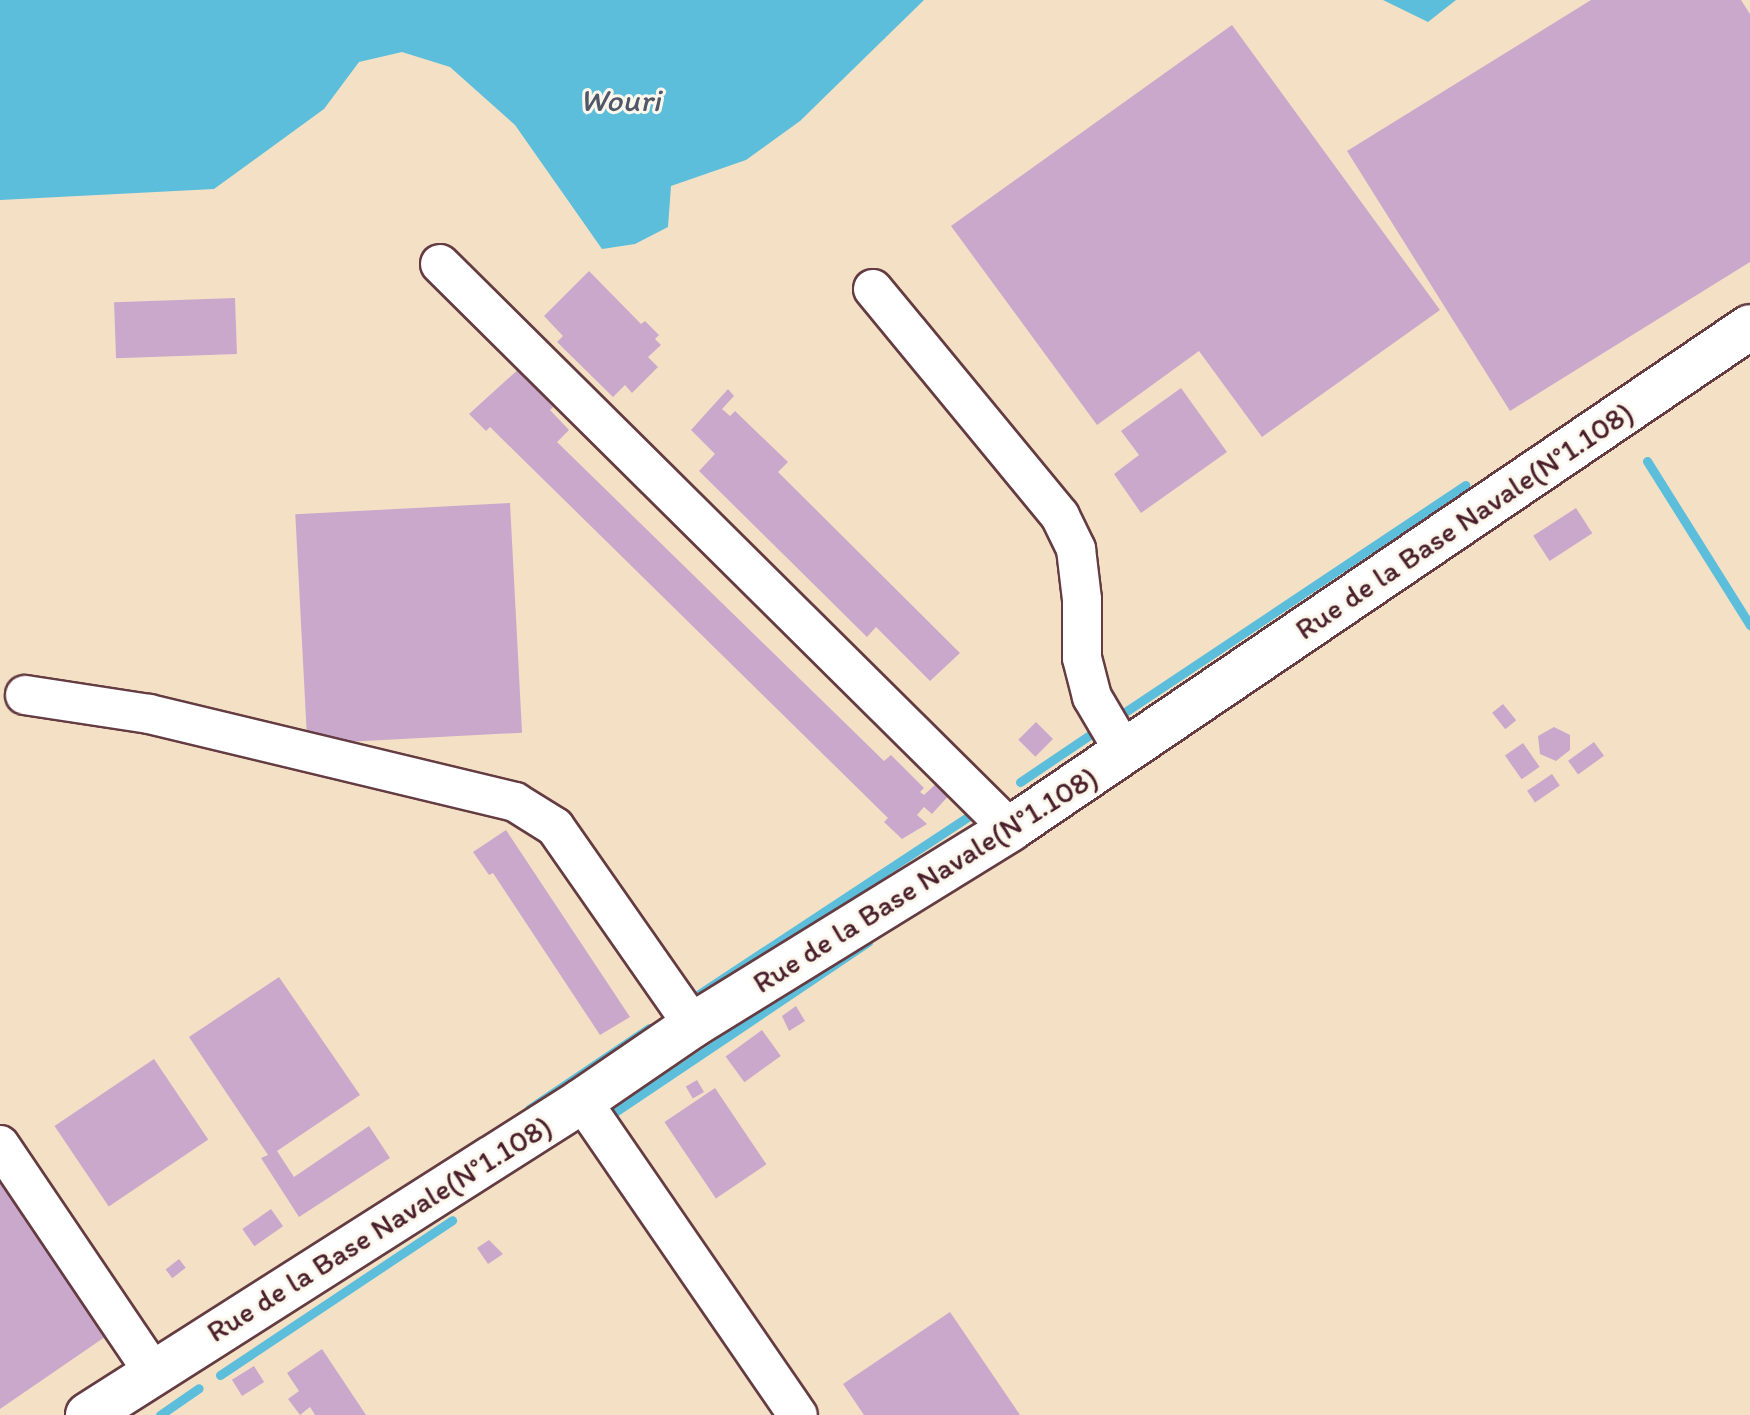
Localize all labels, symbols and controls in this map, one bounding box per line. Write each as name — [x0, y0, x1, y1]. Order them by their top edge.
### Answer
water label: Wouri — [580, 81, 660, 119]
street label: Rue de la Base Navale(N°1.108) — [1288, 394, 1640, 648]
street label: Rue de la Base Navale(N°1.108) — [746, 759, 1104, 1001]
street label: Rue de la Base Navale(N°1.108) — [200, 1108, 558, 1350]

